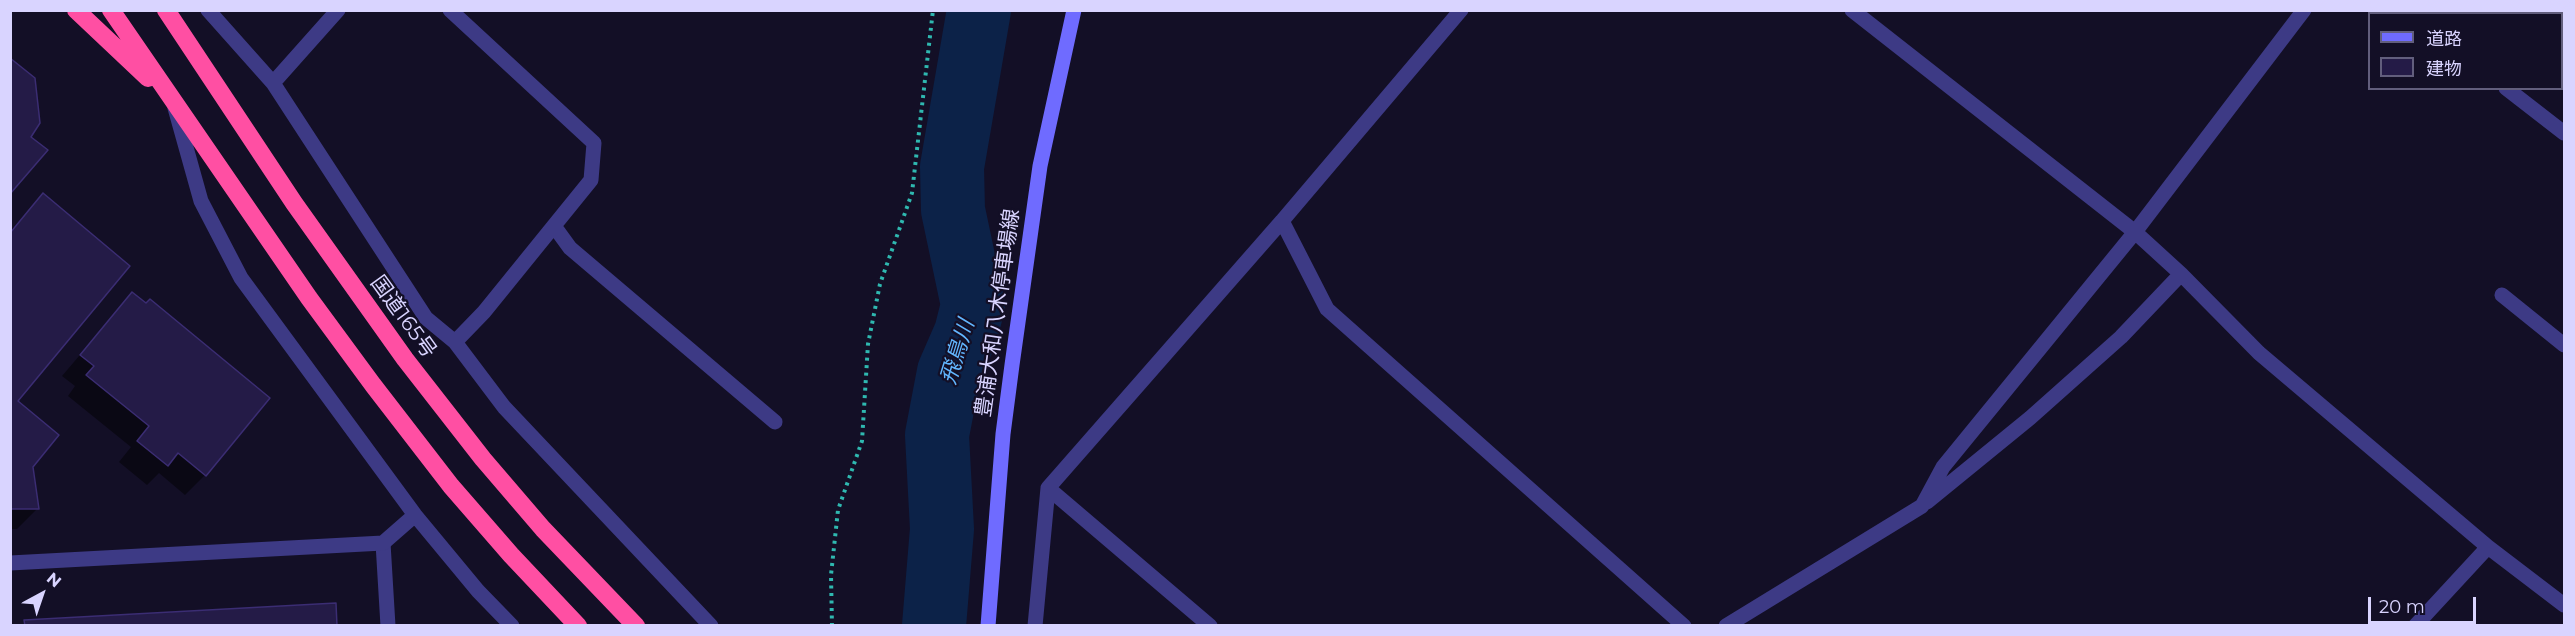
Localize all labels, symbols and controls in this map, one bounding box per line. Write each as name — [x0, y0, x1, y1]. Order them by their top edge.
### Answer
legend — [2368, 12, 2563, 90]
text: 道路 — [2426, 28, 2462, 50]
text: 建物 — [2426, 58, 2462, 80]
street label: 豊浦大和八木停車場線 — [971, 207, 1025, 419]
street label: 国道165号 — [365, 271, 441, 363]
water label: 飛鳥川 — [936, 317, 980, 387]
north arrow — [12, 564, 72, 624]
text: N — [43, 568, 65, 591]
scale bar — [2371, 585, 2479, 623]
text: 20 m — [2379, 596, 2425, 618]

